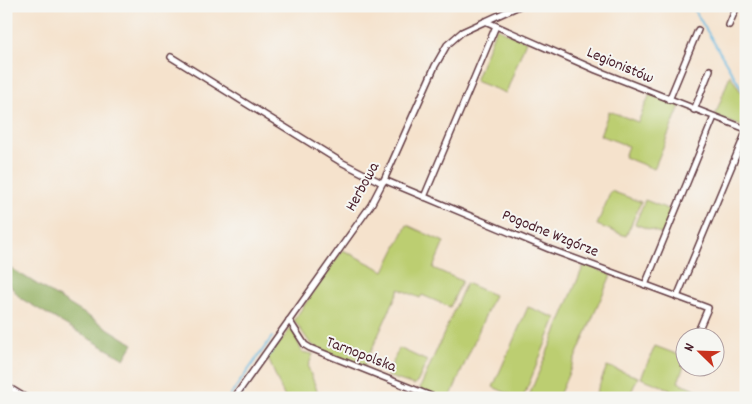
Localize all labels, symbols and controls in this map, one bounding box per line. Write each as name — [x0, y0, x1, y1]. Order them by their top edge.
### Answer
street label: Legionistów — [583, 42, 657, 90]
street label: Herbowa — [340, 158, 386, 216]
street label: Pogodne Wzgórze — [498, 204, 602, 264]
north arrow — [674, 326, 724, 376]
street label: Tarnopolska — [323, 331, 400, 379]
text: N — [679, 341, 700, 355]

